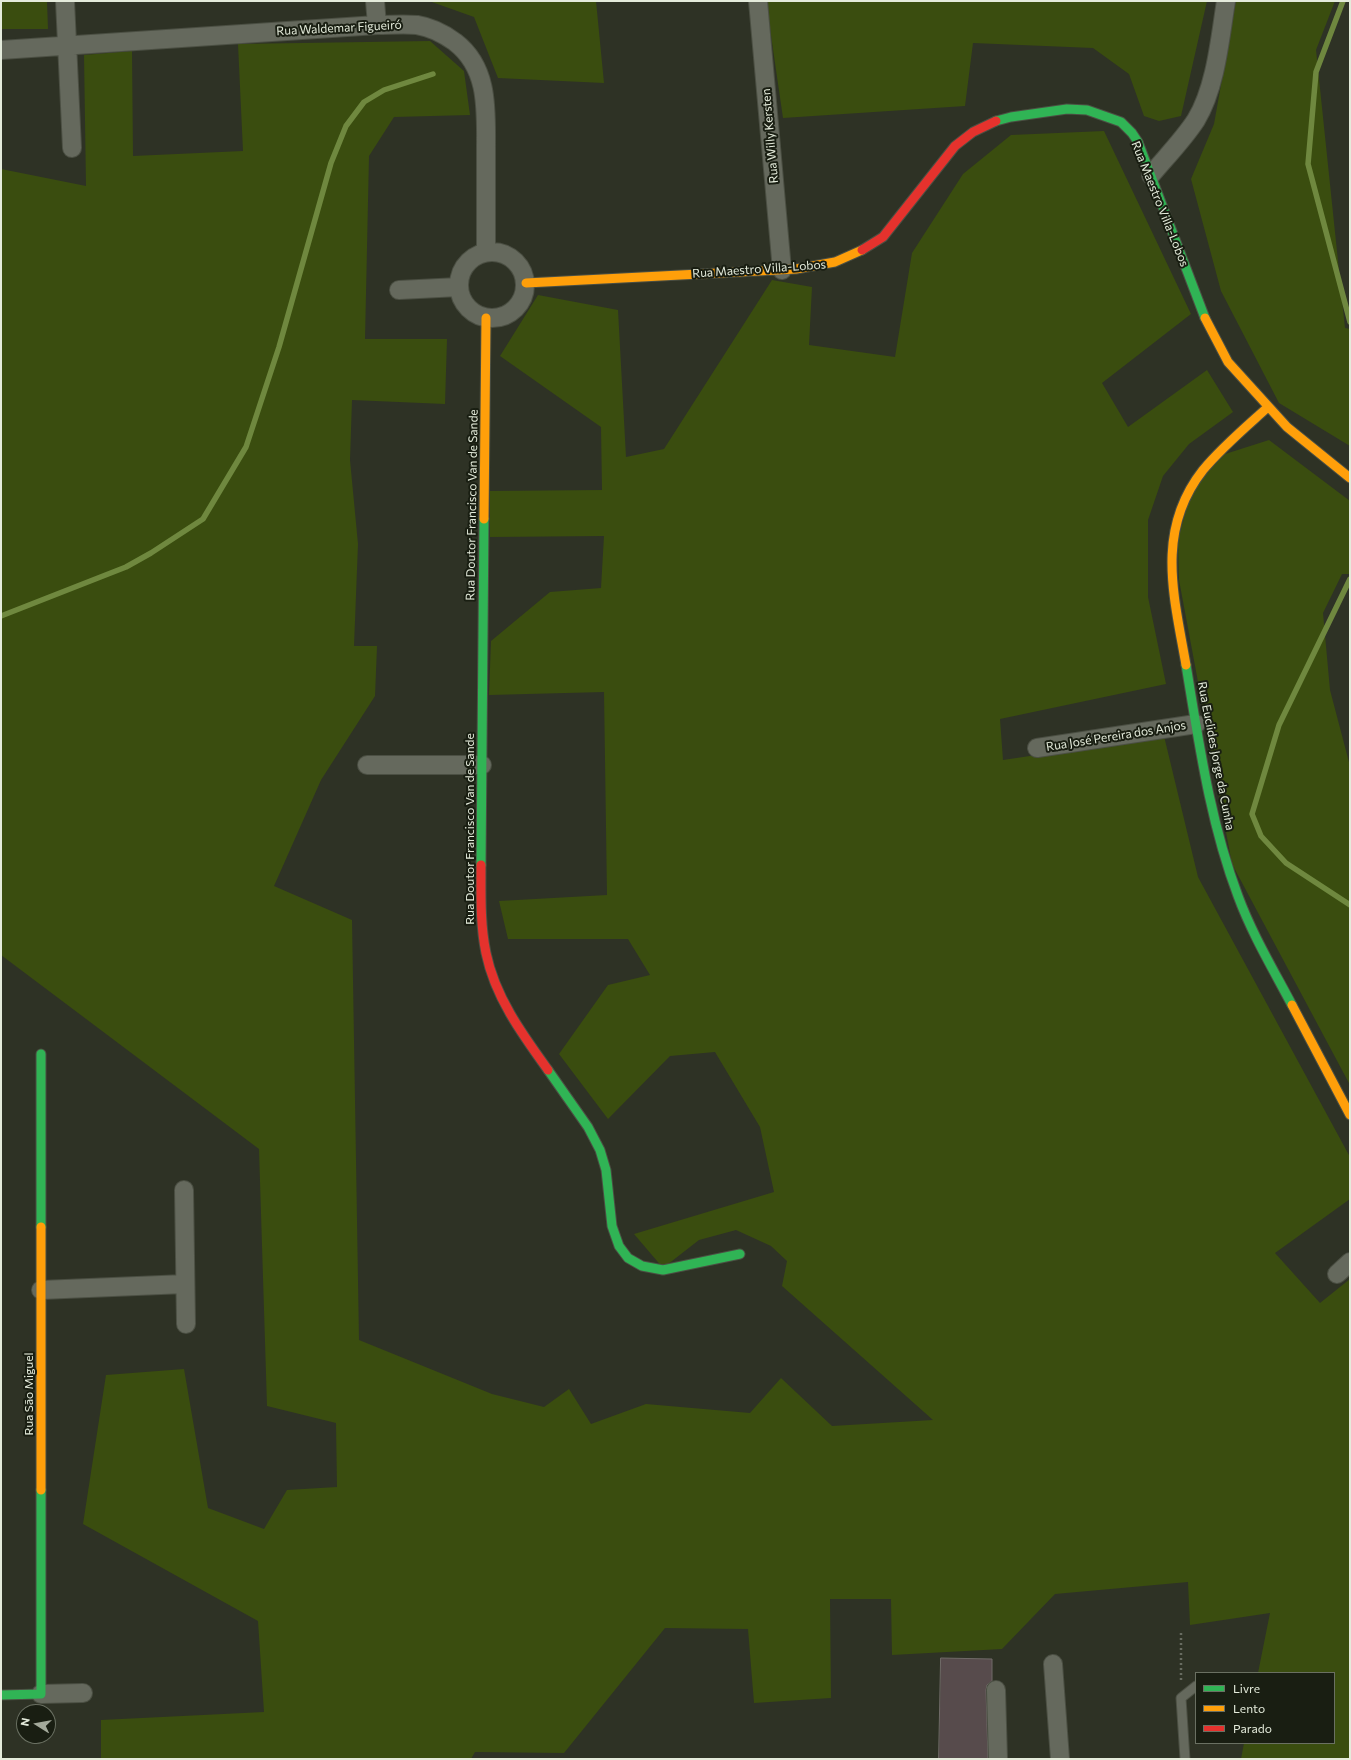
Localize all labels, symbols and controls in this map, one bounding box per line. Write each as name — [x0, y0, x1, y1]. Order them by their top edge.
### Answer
street label: Rua Waldemar Figueiró — [276, 18, 402, 38]
street label: Rua Willy Kersten — [759, 88, 781, 184]
street label: Rua Maestro Villa-Lobos — [1128, 139, 1192, 269]
street label: Rua Maestro Villa-Lobos — [692, 257, 826, 281]
street label: Rua Doutor Francisco Van de Sande — [463, 409, 481, 601]
street label: Rua Euclides Jorge da Cunha — [1195, 680, 1237, 832]
street label: Rua José Pereira dos Anjos — [1045, 718, 1187, 754]
street label: Rua Doutor Francisco Van de Sande — [463, 733, 477, 925]
street label: Rua São Miguel — [22, 1352, 36, 1436]
legend — [1195, 1672, 1335, 1744]
text: Livre — [1233, 1681, 1260, 1695]
text: Lento — [1233, 1701, 1265, 1715]
north arrow — [16, 1704, 56, 1744]
text: N — [18, 1717, 32, 1727]
text: Parado — [1233, 1721, 1272, 1735]

